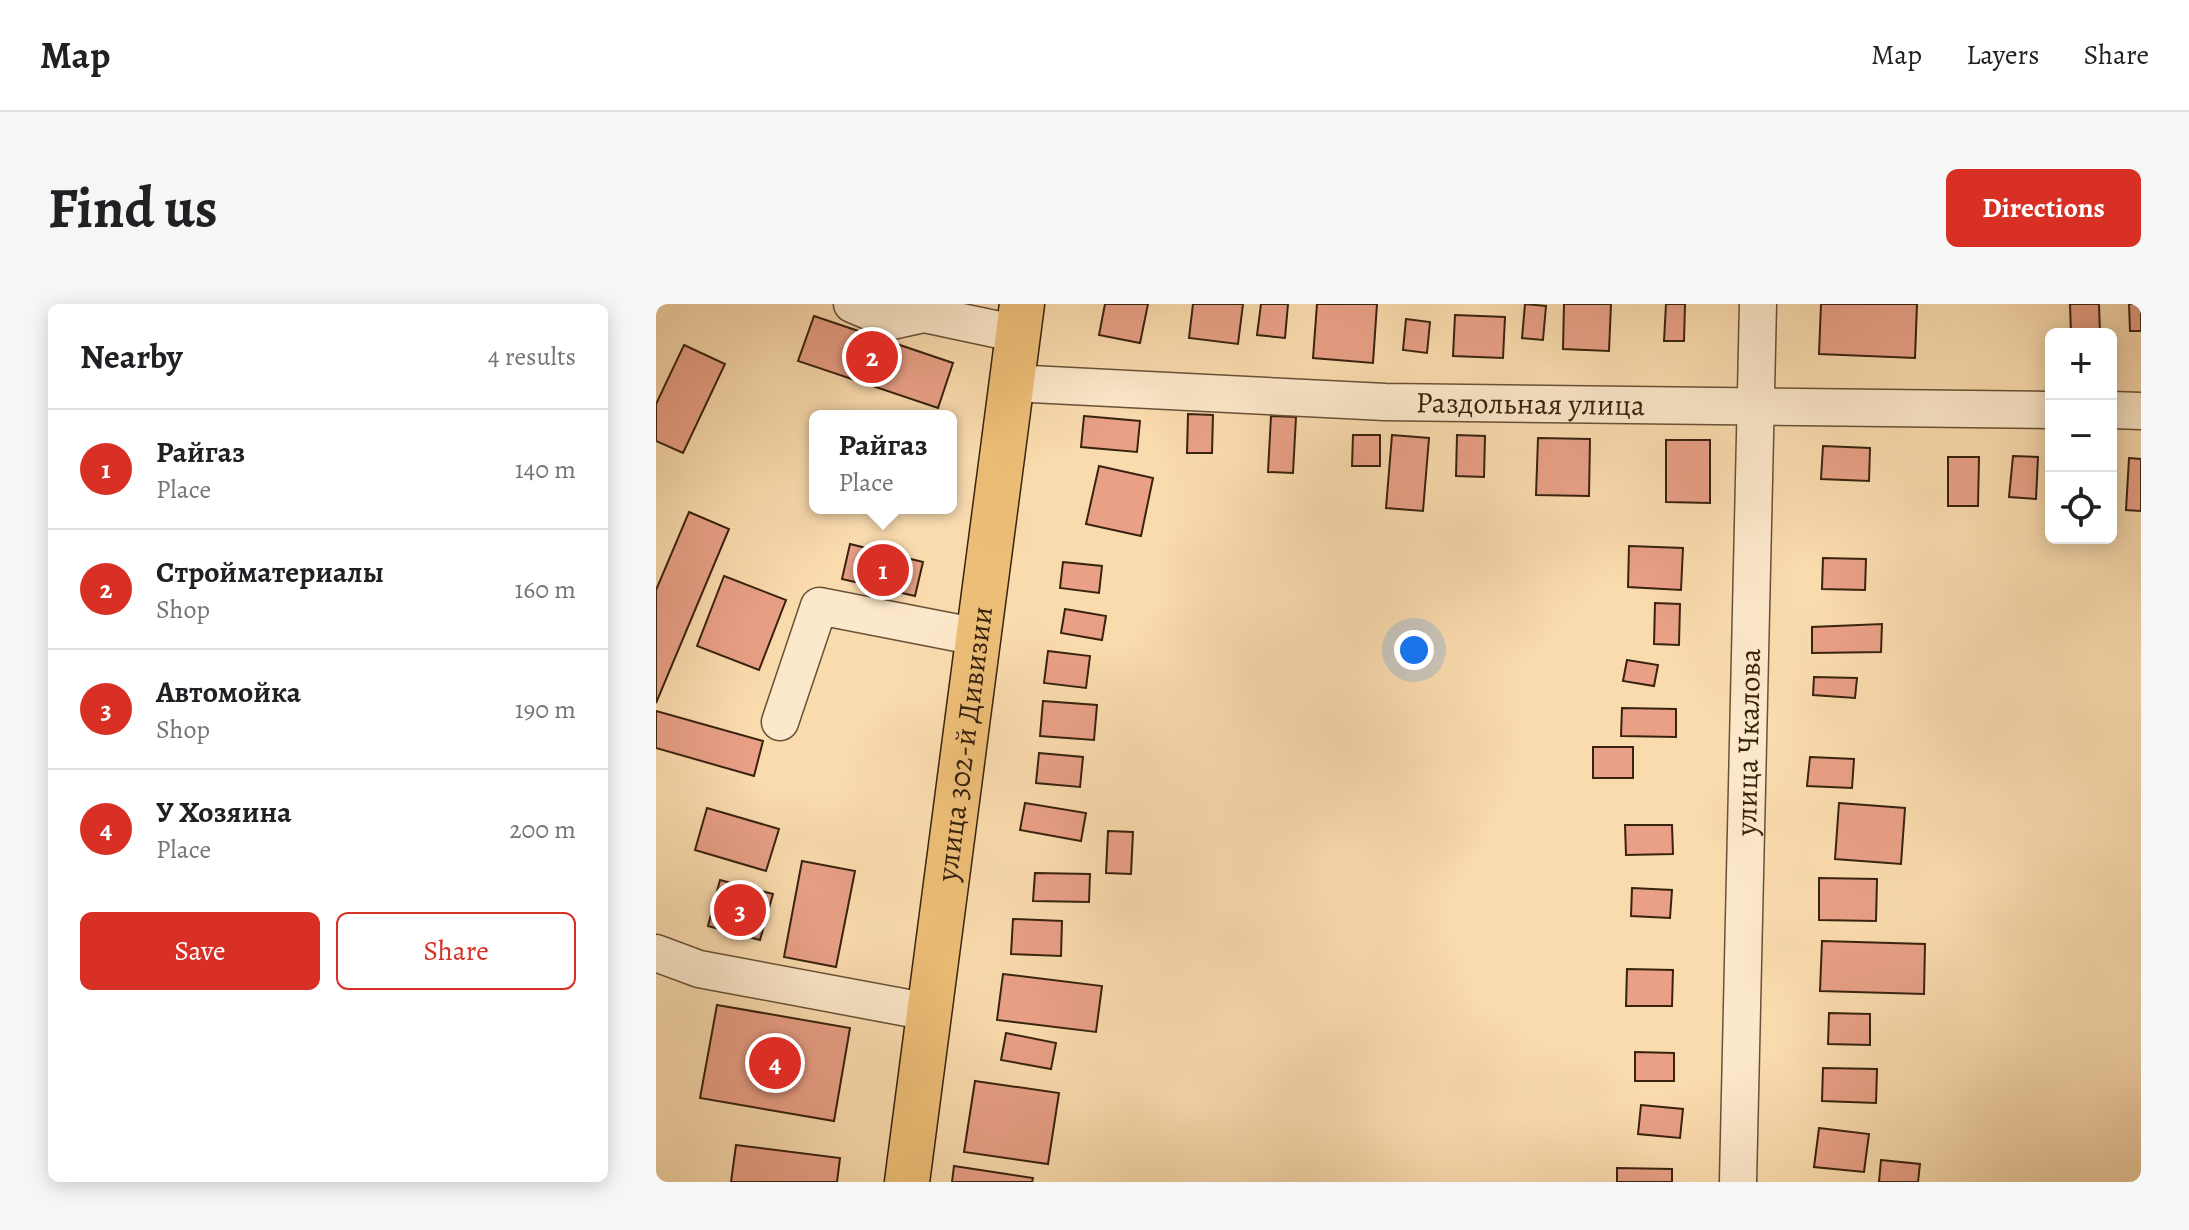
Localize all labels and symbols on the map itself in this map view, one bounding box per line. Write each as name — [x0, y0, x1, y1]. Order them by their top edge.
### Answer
pin: 2 — [846, 327, 898, 387]
street label: Раздольная улица — [1416, 382, 1645, 425]
pin: 1 — [857, 540, 909, 600]
street label: улица 302-й Дивизии — [926, 604, 1002, 885]
your location — [1394, 630, 1434, 670]
street label: улица Чкалова — [1726, 648, 1770, 837]
pin: 3 — [714, 880, 766, 940]
pin: 4 — [749, 1033, 801, 1093]

